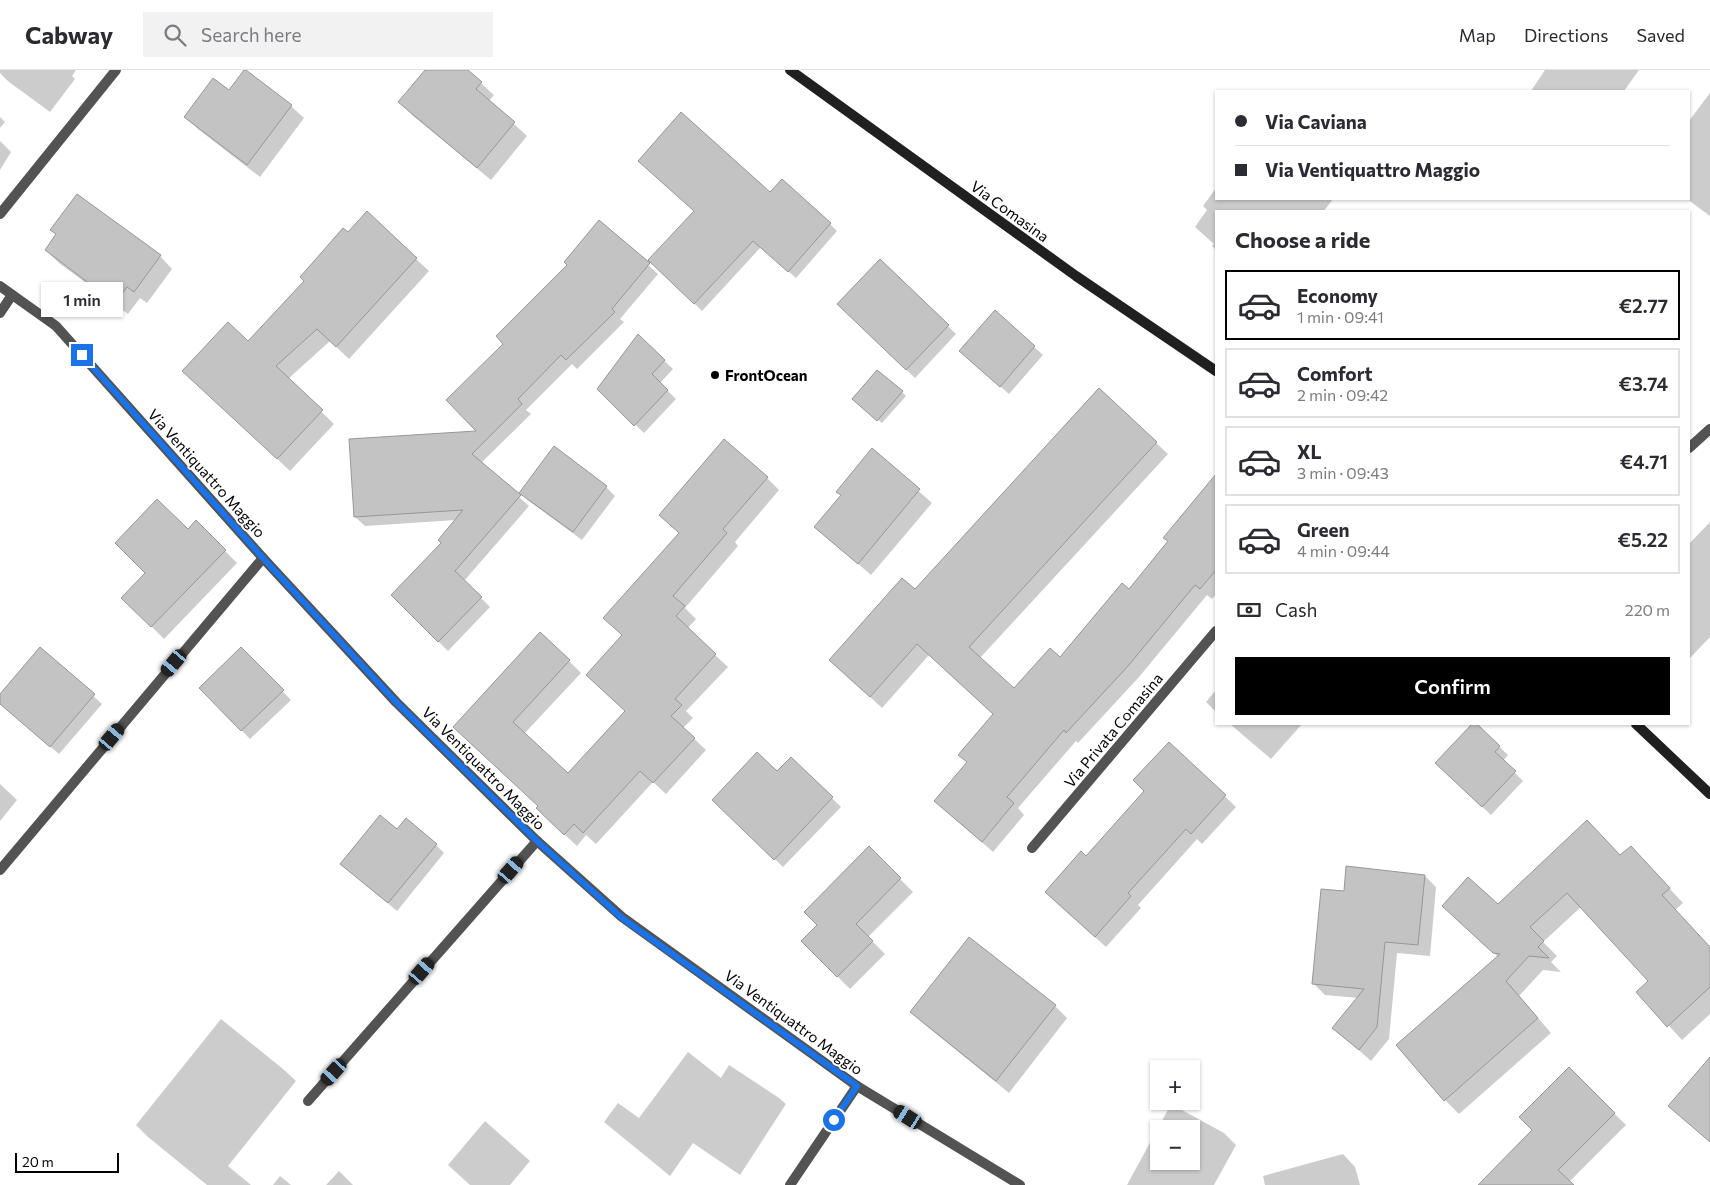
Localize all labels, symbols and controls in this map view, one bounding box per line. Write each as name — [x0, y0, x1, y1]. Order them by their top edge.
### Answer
search box — [143, 12, 493, 57]
text: Cabway — [25, 20, 113, 49]
icon: search — [161, 21, 189, 49]
text: Search here — [201, 23, 302, 46]
text: Map — [1459, 24, 1496, 46]
text: Directions — [1524, 24, 1608, 46]
text: Saved — [1636, 24, 1685, 46]
text: Via Caviana — [1265, 110, 1367, 133]
text: Via Ventiquattro Maggio — [1265, 158, 1480, 181]
street label: Via Comasina — [967, 177, 1053, 245]
text: Choose a ride — [1235, 226, 1370, 253]
callout: 1 min — [41, 282, 123, 318]
icon: car — [1237, 283, 1282, 328]
text: Economy — [1297, 284, 1378, 307]
text: 1 min — [63, 290, 101, 309]
text: €2.77 — [1619, 294, 1668, 317]
text: 1 min · 09:41 — [1297, 307, 1384, 326]
route end — [71, 344, 93, 366]
icon: car — [1237, 361, 1282, 406]
text: Comfort — [1297, 362, 1373, 385]
place label: FrontOcean — [725, 366, 807, 384]
marker: FrontOcean — [709, 369, 721, 381]
text: €3.74 — [1619, 372, 1668, 395]
text: 2 min · 09:42 — [1297, 385, 1388, 404]
street label: Via Ventiquattro Maggio — [145, 405, 269, 541]
icon: car — [1237, 439, 1282, 484]
text: XL — [1297, 440, 1322, 463]
text: €4.71 — [1620, 450, 1668, 473]
text: 3 min · 09:43 — [1297, 463, 1389, 482]
icon: car — [1237, 517, 1282, 562]
text: Green — [1297, 518, 1349, 541]
text: €5.22 — [1618, 528, 1668, 551]
text: 4 min · 09:44 — [1297, 541, 1390, 560]
icon: cash — [1235, 596, 1263, 624]
text: Cash — [1275, 598, 1317, 621]
text: 220 m — [1625, 600, 1670, 619]
car — [158, 647, 189, 679]
button: Confirm — [1235, 657, 1670, 715]
street label: Via Privata Comasina — [1060, 669, 1166, 791]
street label: Via Ventiquattro Maggio — [419, 703, 549, 833]
car — [96, 721, 127, 753]
car — [495, 854, 526, 886]
car — [406, 955, 437, 987]
street label: Via Ventiquattro Maggio — [721, 966, 867, 1078]
car — [318, 1056, 349, 1088]
map controls — [1150, 1060, 1200, 1170]
button: + — [1150, 1060, 1200, 1110]
car — [891, 1103, 924, 1131]
route start — [823, 1109, 845, 1131]
button: − — [1150, 1120, 1200, 1170]
scale bar — [15, 1150, 119, 1173]
text: 20 m — [22, 1153, 54, 1170]

